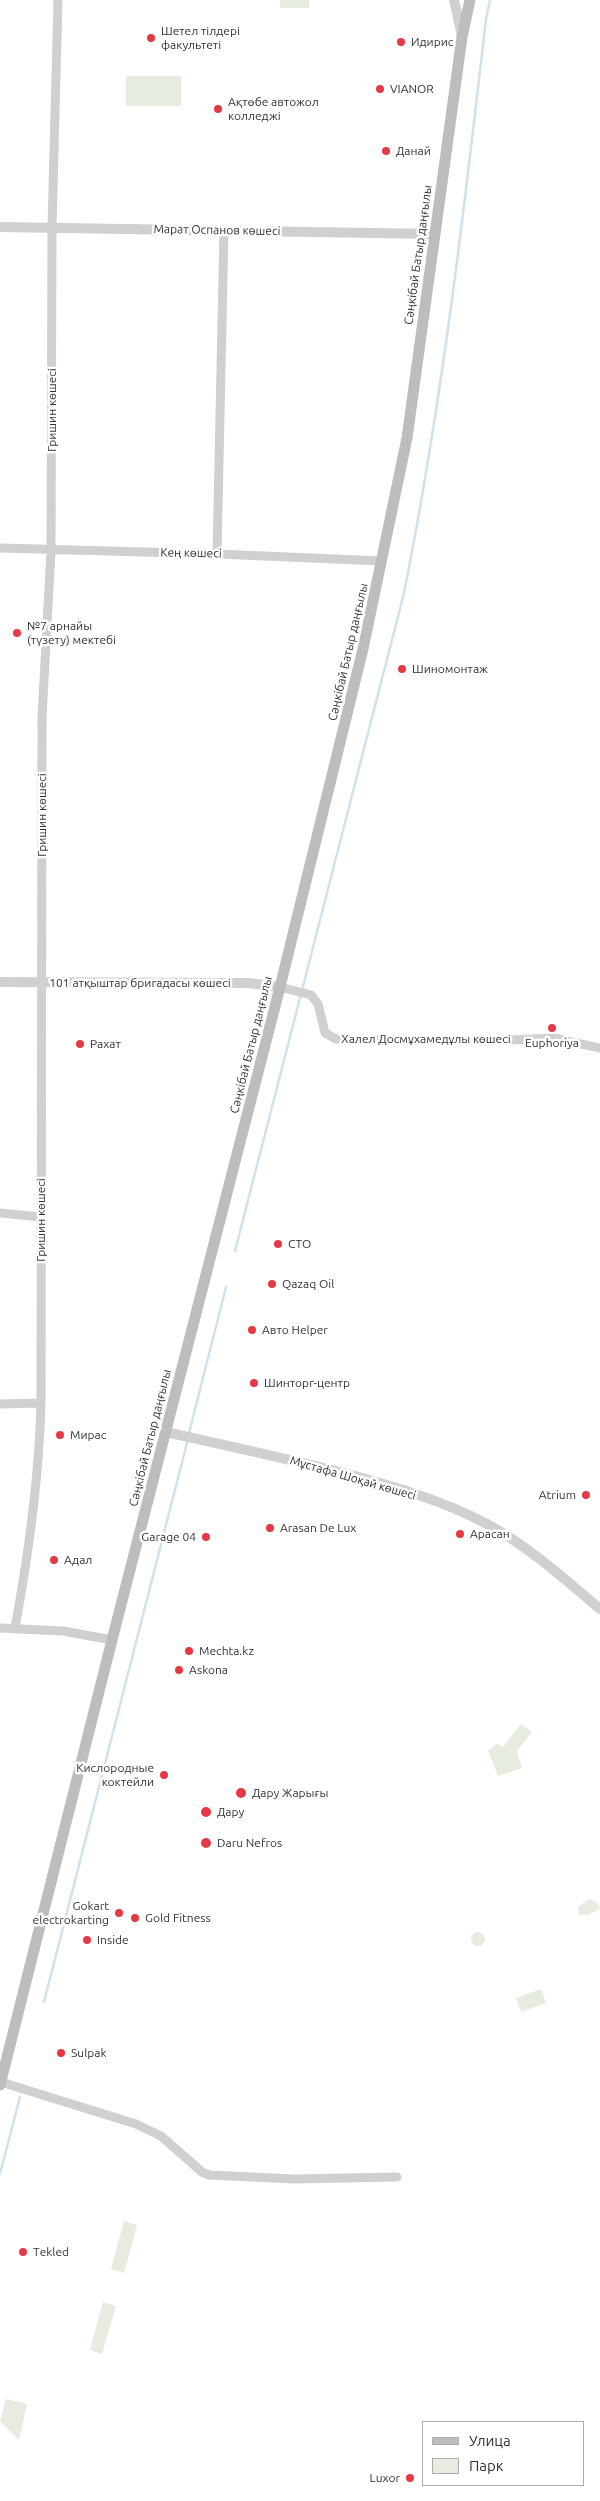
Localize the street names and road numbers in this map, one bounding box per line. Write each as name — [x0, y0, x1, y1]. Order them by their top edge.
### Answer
street label: Сәңкібай Батыр даңғылы — [401, 184, 435, 326]
street label: Марат Оспанов көшесі — [153, 222, 281, 238]
street label: Гришин көшесі — [45, 368, 59, 452]
street label: Кең көшесі — [160, 545, 222, 561]
street label: Сәңкібай Батыр даңғылы — [325, 582, 371, 722]
street label: Гришин көшесі — [35, 773, 49, 857]
street label: Сәңкібай Батыр даңғылы — [227, 975, 275, 1115]
street label: 101 атқыштар бригадасы көшесі — [49, 976, 231, 990]
street label: Халел Досмұхамедұлы көшесі — [341, 1032, 511, 1046]
street label: Гришин көшесі — [34, 1178, 48, 1262]
street label: Сәңкібай Батыр даңғылы — [126, 1368, 174, 1508]
street label: Мұстафа Шоқай көшесі — [288, 1453, 418, 1503]

